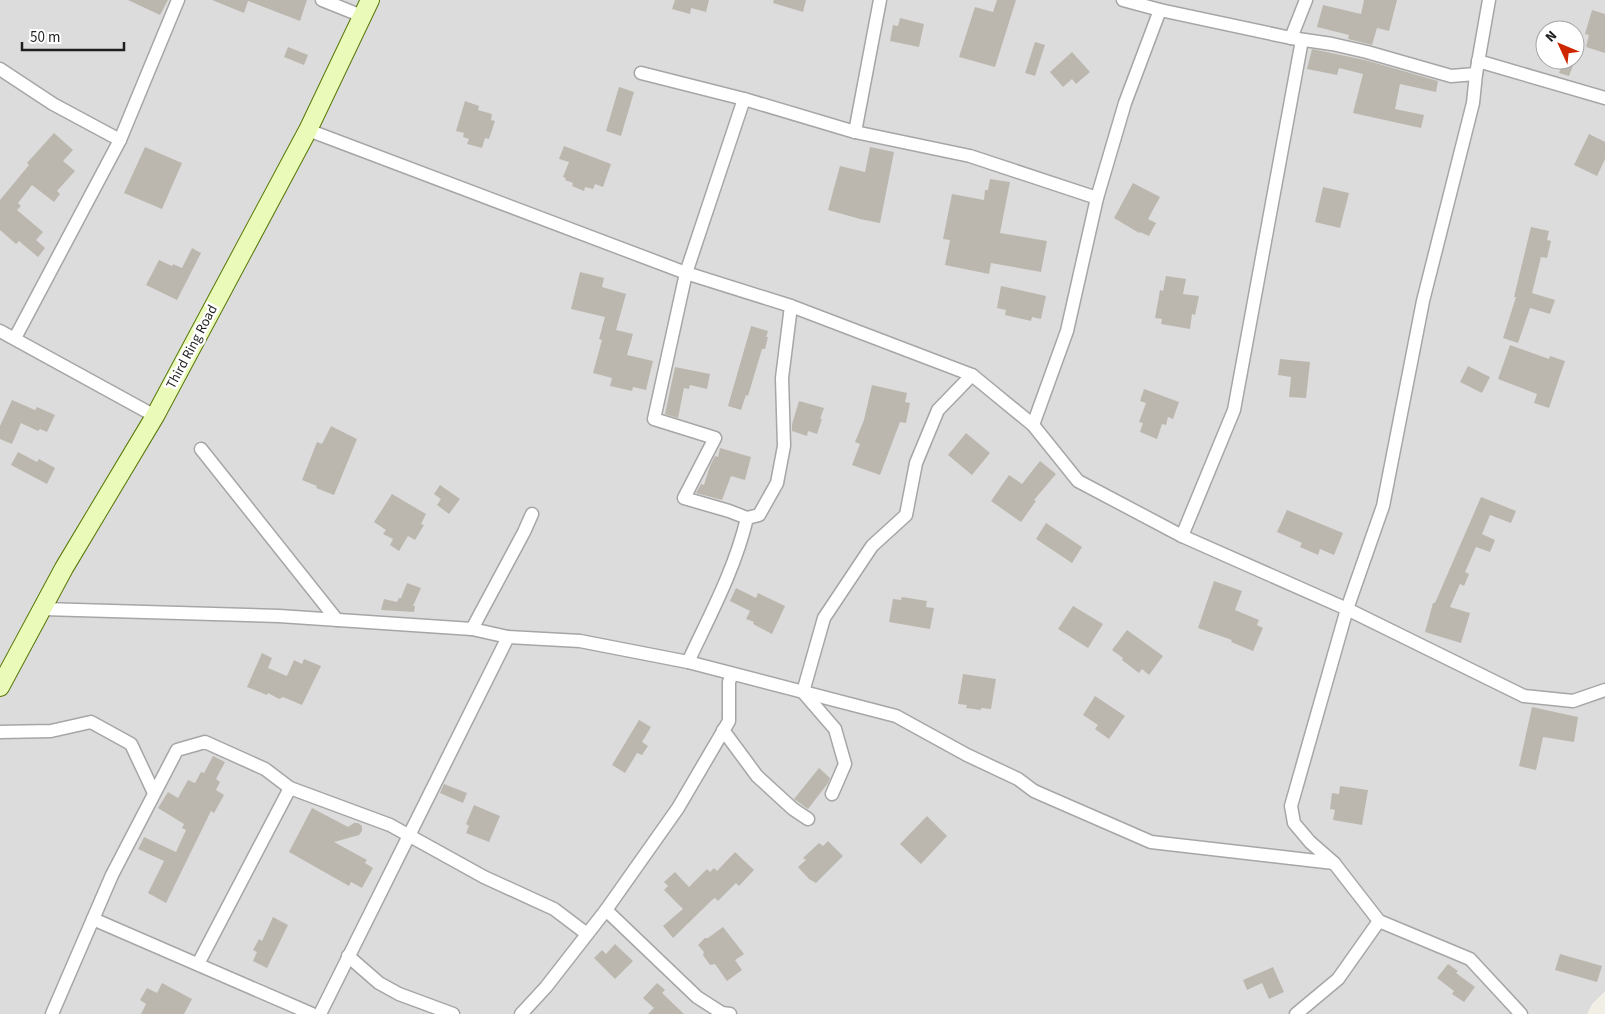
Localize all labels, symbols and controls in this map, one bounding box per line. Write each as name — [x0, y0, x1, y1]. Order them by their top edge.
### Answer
scale bar — [22, 20, 125, 52]
north arrow — [1535, 20, 1585, 70]
text: N — [1541, 26, 1562, 47]
text: 50 m — [30, 27, 60, 48]
street label: Third Ring Road — [161, 301, 223, 393]

